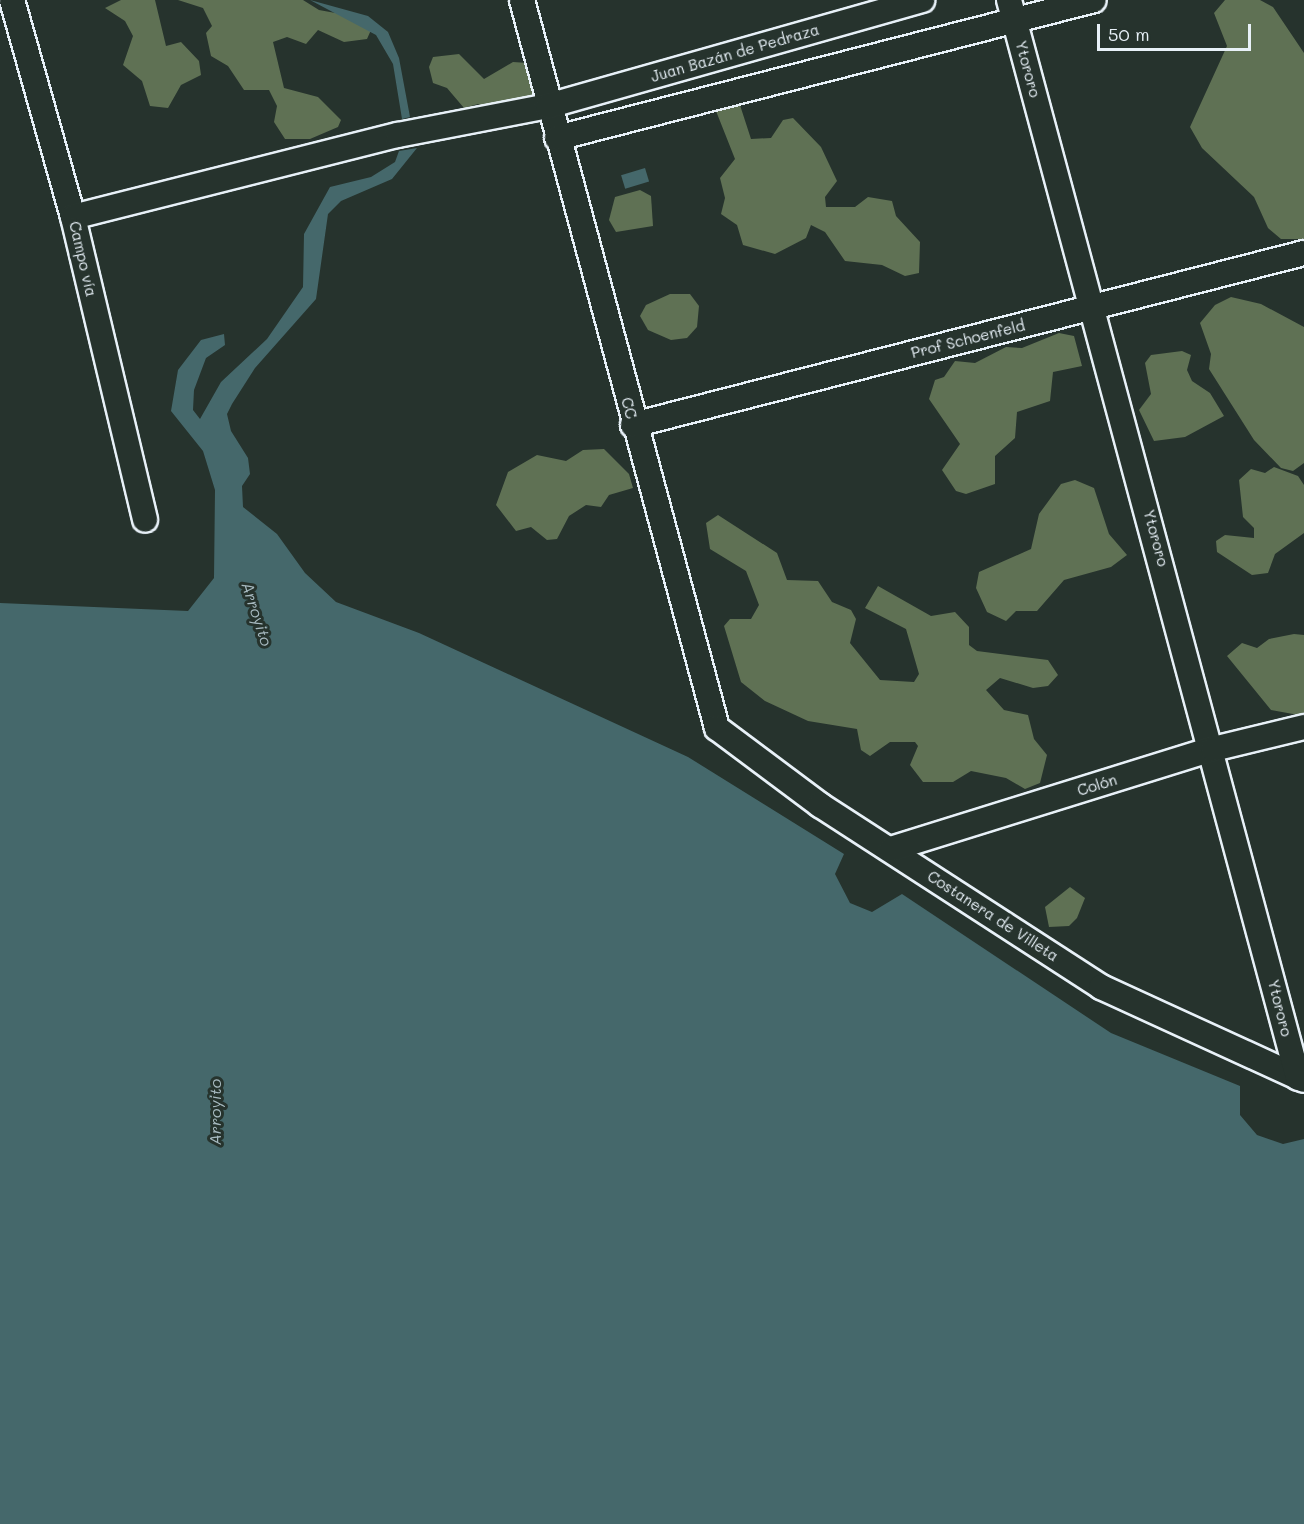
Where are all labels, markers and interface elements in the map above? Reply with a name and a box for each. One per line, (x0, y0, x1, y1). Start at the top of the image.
scale bar (1100, 12, 1254, 50)
street label: Juan Bazán de Pedraza (649, 20, 821, 86)
text: 50 m (1108, 22, 1150, 46)
street label: Ytororo (1012, 39, 1044, 99)
street label: Campo vía (66, 219, 100, 299)
street label: Prof Schoenfeld (909, 316, 1027, 362)
street label: CC (618, 395, 640, 421)
street label: Ytororo (1140, 508, 1172, 568)
water label: Arroyito (238, 579, 276, 649)
street label: Colón (1075, 770, 1119, 800)
street label: Costanera de Villeta (924, 867, 1062, 965)
street label: Ytororo (1264, 978, 1296, 1038)
water label: Arroyito (205, 1079, 225, 1145)

